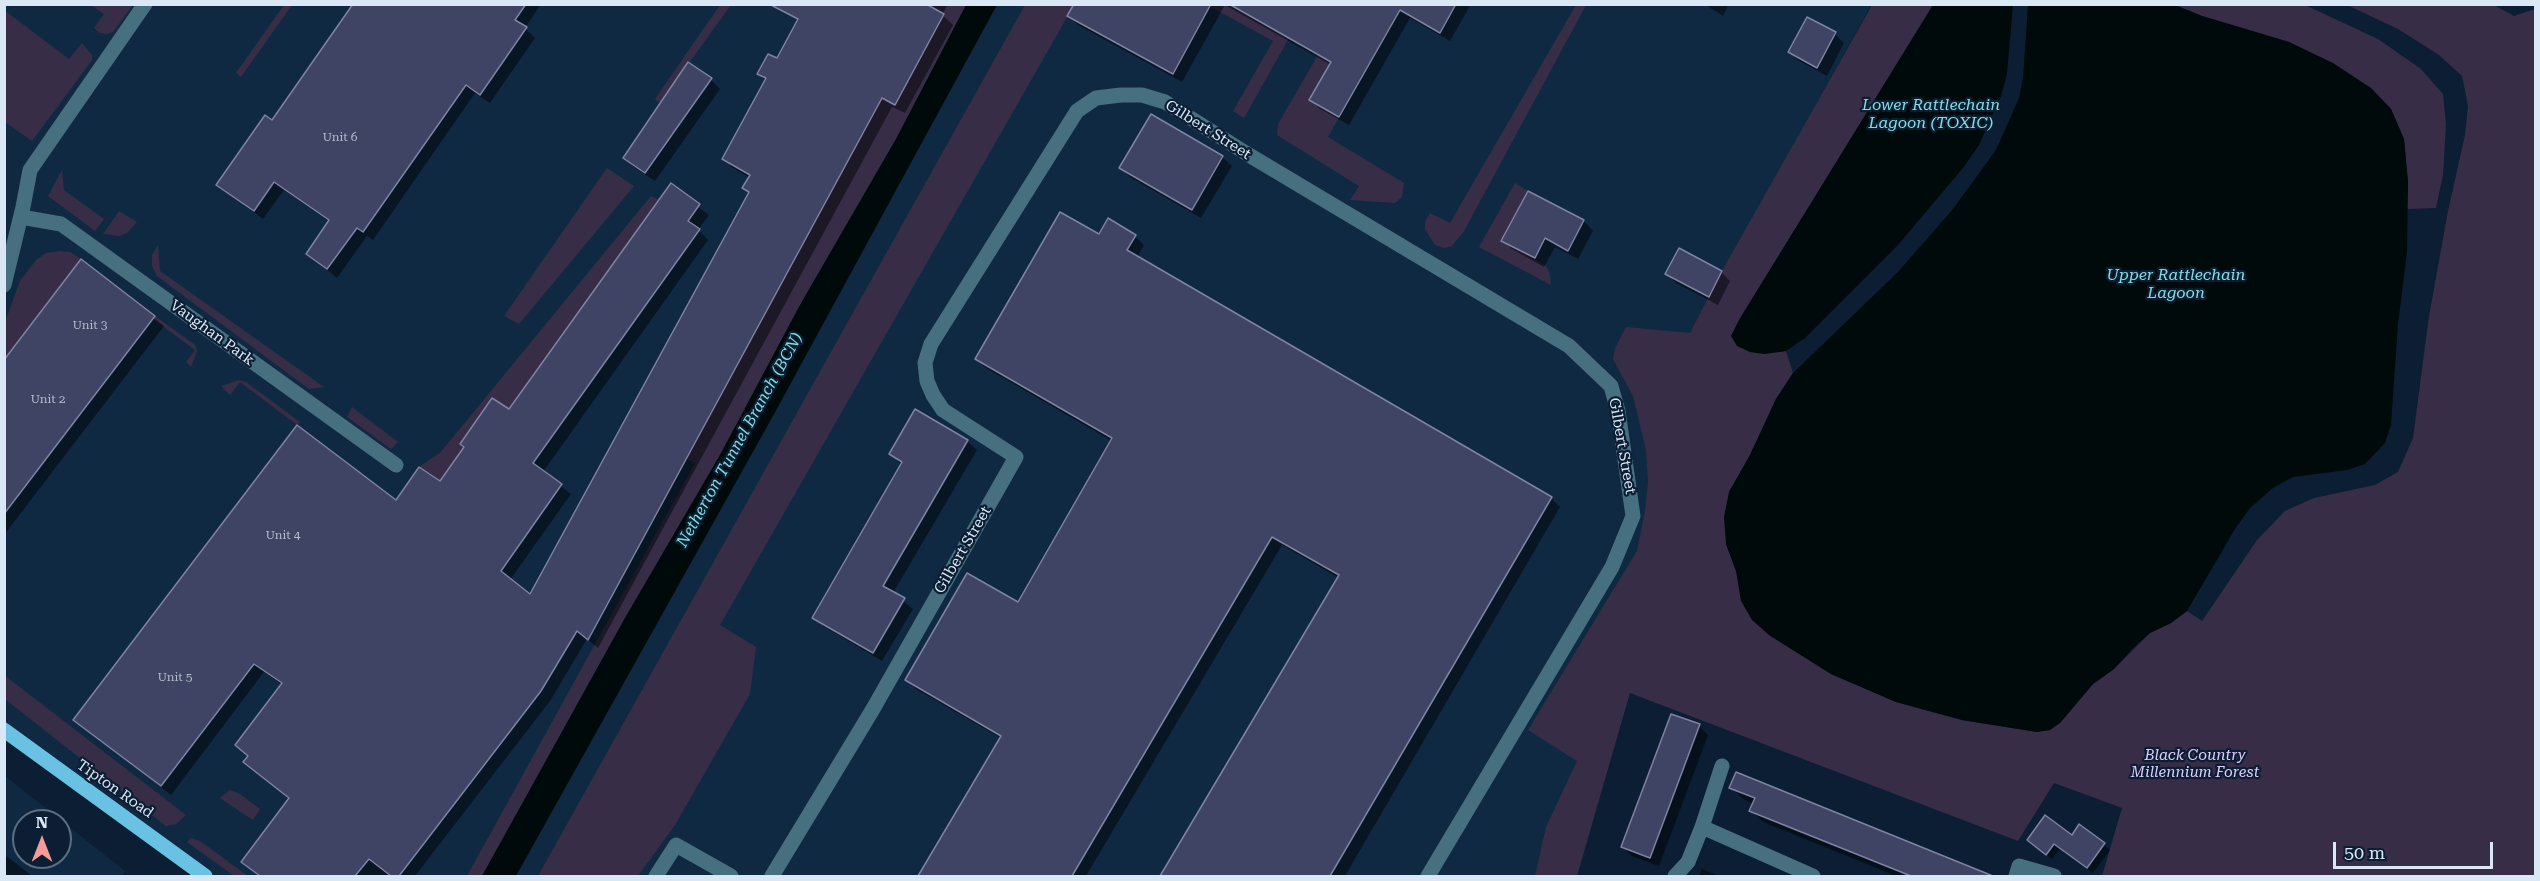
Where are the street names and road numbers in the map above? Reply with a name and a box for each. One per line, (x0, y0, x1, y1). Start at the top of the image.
street label: Gilbert Street (1162, 96, 1254, 164)
street label: Vaughan Park (166, 296, 258, 370)
street label: Gilbert Street (1605, 396, 1639, 496)
street label: Gilbert Street (931, 503, 995, 597)
street label: Tipton Road (73, 756, 157, 822)

